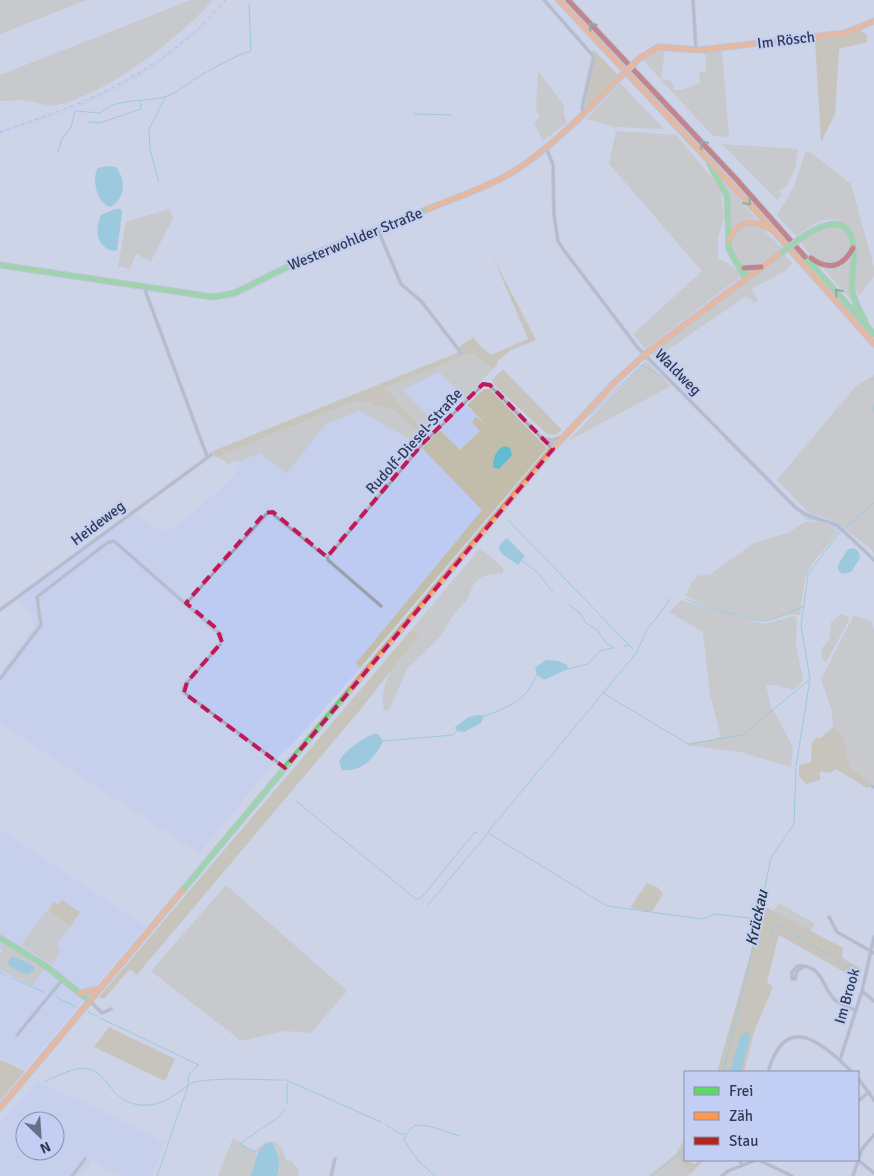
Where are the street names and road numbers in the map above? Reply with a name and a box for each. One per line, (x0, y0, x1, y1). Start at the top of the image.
street label: Im Rösch (756, 28, 816, 52)
street label: Westerwohlder Straße (285, 204, 425, 274)
street label: Waldweg (651, 345, 705, 399)
street label: Rudolf-Diesel-Straße (362, 385, 466, 497)
street label: Heideweg (67, 497, 129, 549)
street label: Im Brook (831, 966, 864, 1026)

